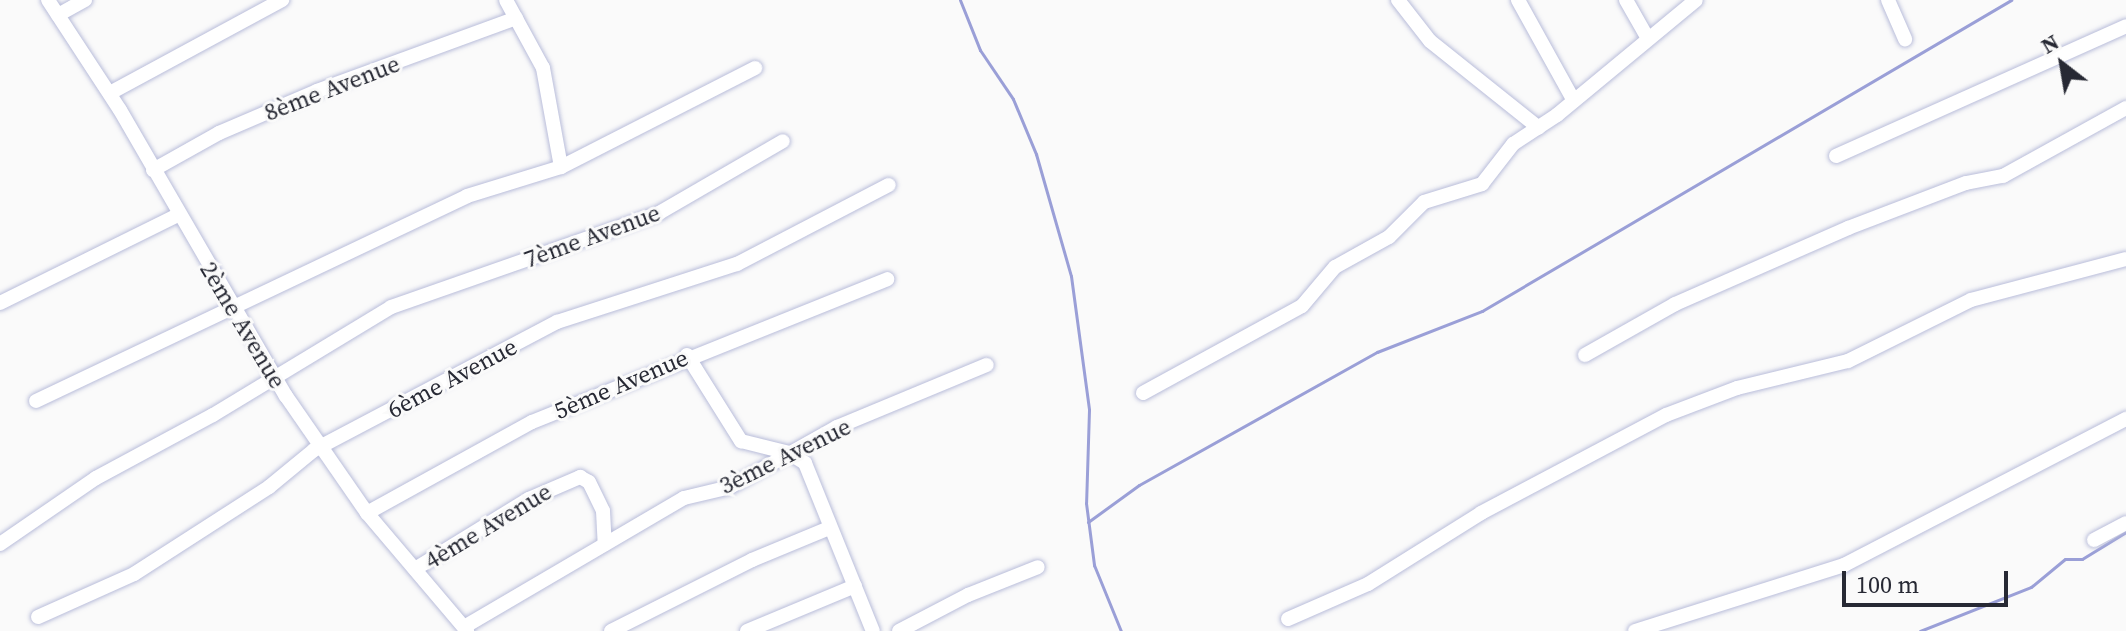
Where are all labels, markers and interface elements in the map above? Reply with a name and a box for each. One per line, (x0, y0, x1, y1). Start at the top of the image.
north arrow (2022, 24, 2102, 104)
text: N (2035, 26, 2064, 60)
street label: 8ème Avenue (260, 49, 404, 127)
street label: 7ème Avenue (520, 198, 664, 274)
street label: 2ème Avenue (194, 257, 292, 393)
street label: 6ème Avenue (382, 332, 522, 424)
street label: 5ème Avenue (550, 343, 692, 425)
street label: 3ème Avenue (715, 412, 855, 500)
street label: 4ème Avenue (420, 477, 556, 575)
scale bar (1846, 555, 2012, 605)
text: 100 m (1856, 568, 1919, 601)

